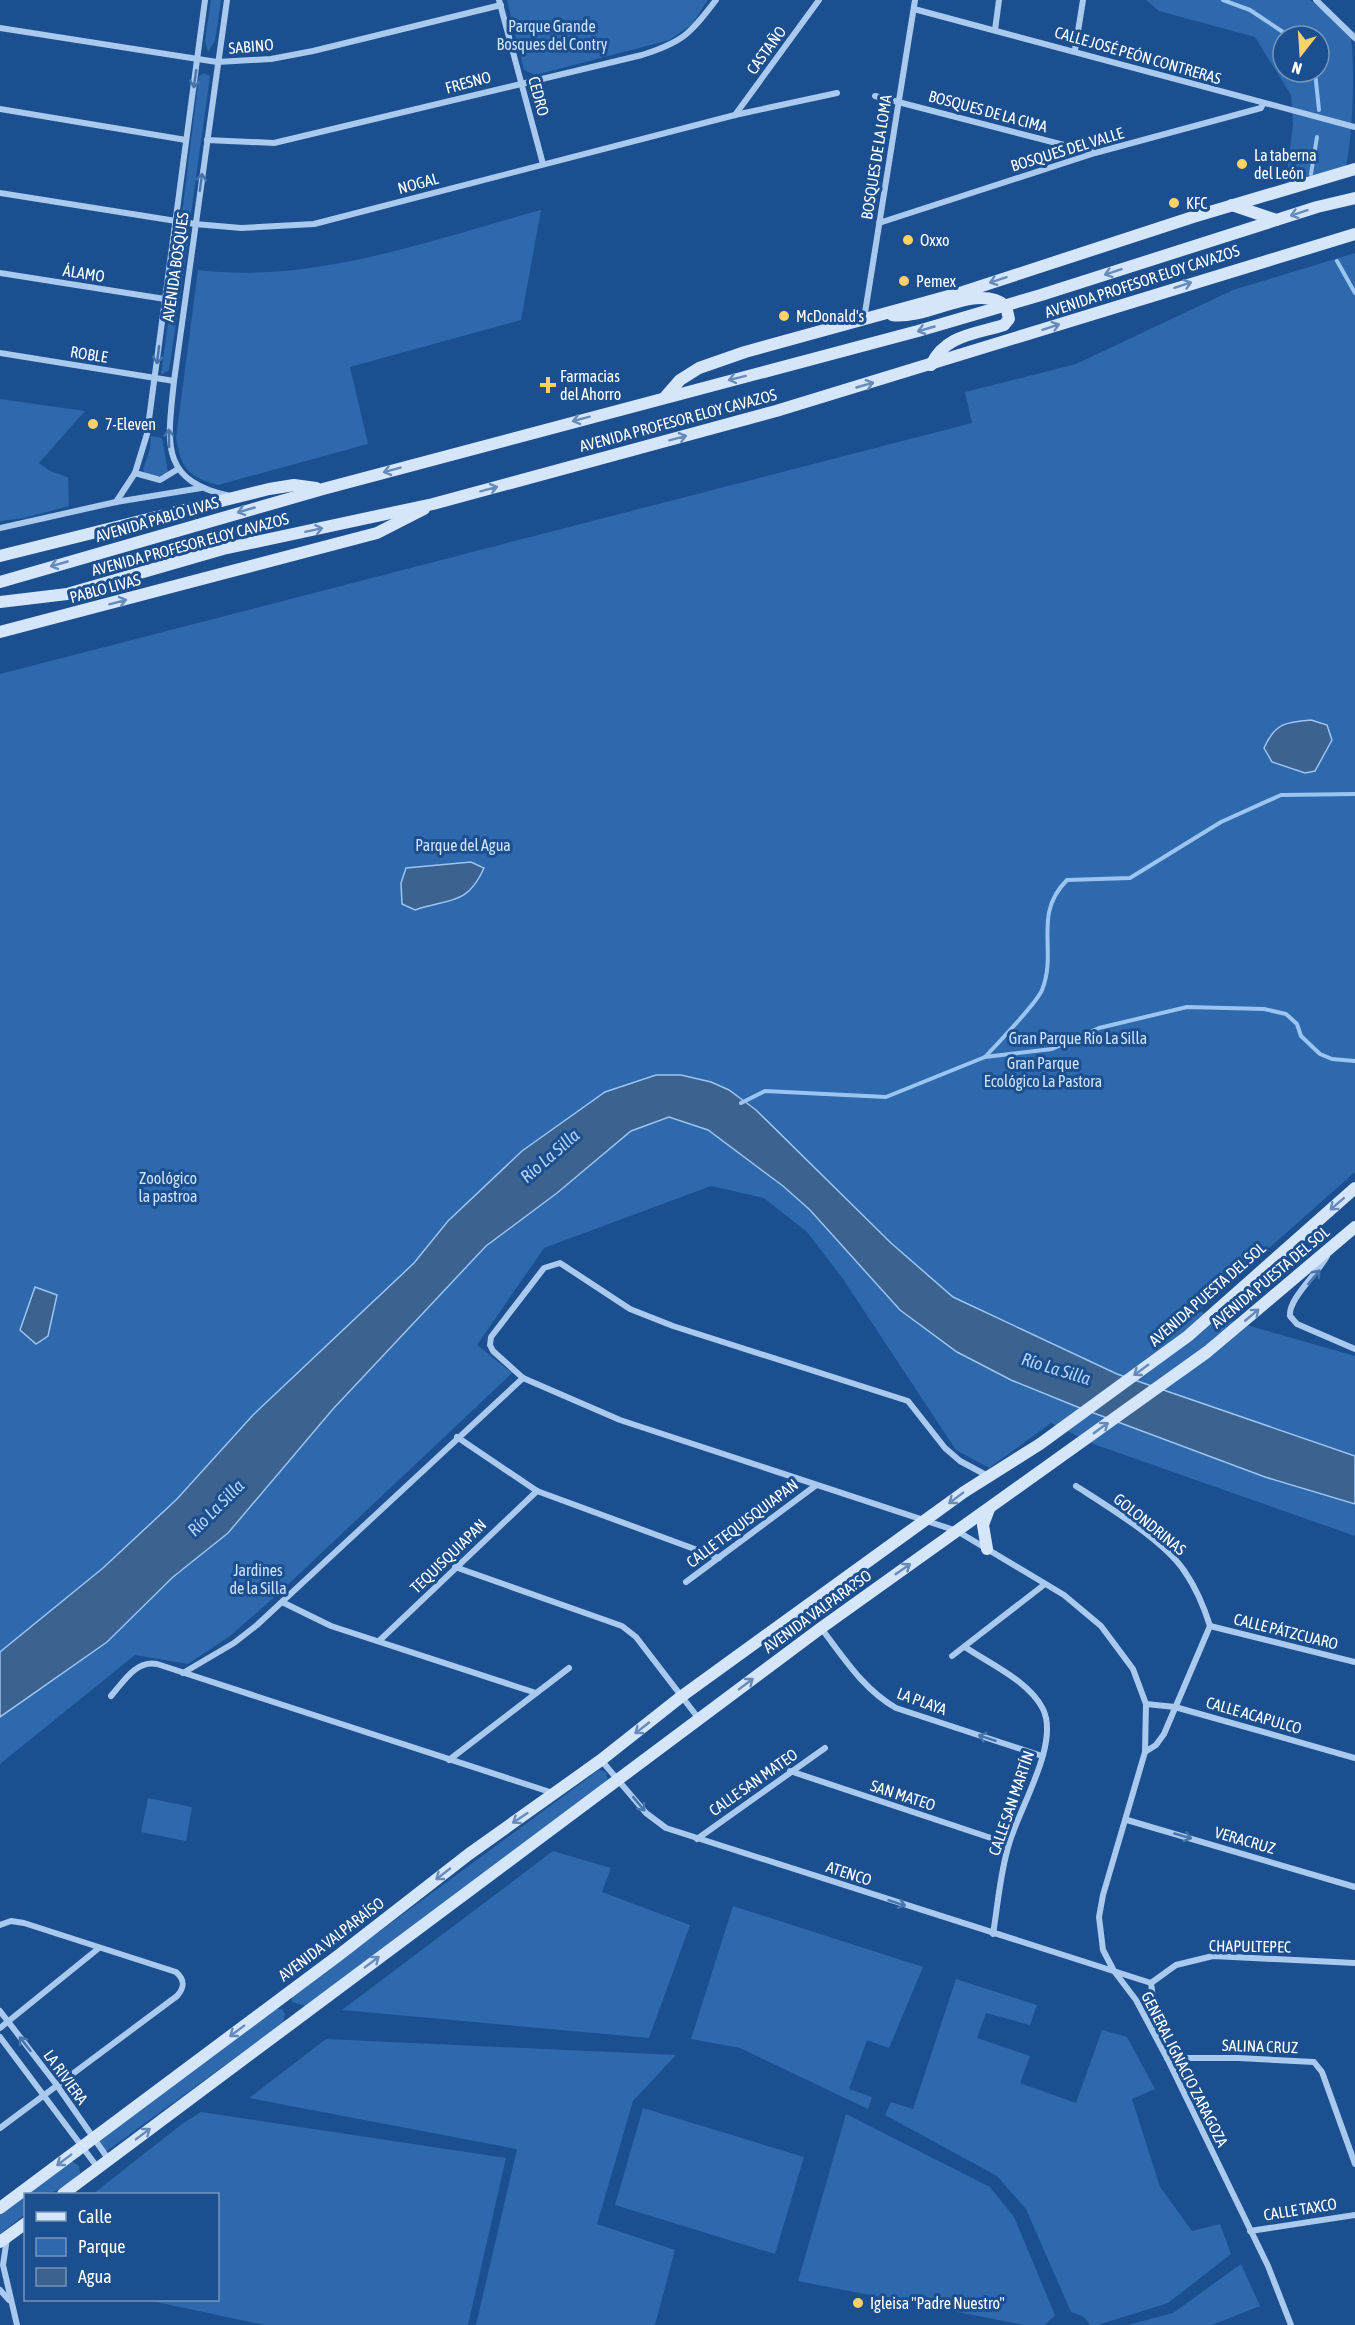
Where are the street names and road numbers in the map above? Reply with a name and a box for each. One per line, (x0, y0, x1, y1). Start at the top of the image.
street label: CASTAÑO (743, 23, 789, 77)
street label: CALLE JOSÉ PEÓN CONTRERAS (1053, 23, 1224, 87)
street label: SABINO (228, 35, 274, 57)
street label: FRESNO (443, 67, 493, 97)
street label: CEDRO (525, 74, 553, 118)
street label: BOSQUES DE LA CIMA (927, 86, 1049, 136)
street label: BOSQUES DE LA LOMA (857, 93, 895, 221)
street label: BOSQUES DEL VALLE (1008, 123, 1126, 175)
street label: NOGAL (396, 169, 441, 197)
street label: AVENIDA BOSQUES (158, 211, 192, 323)
street label: AVENIDA PROFESOR ELOY CAVAZOS (1042, 241, 1242, 321)
street label: ÁLAMO (62, 261, 106, 285)
street label: ROBLE (69, 342, 109, 366)
street label: AVENIDA PROFESOR ELOY CAVAZOS (577, 385, 779, 455)
street label: AVENIDA PABLO LIVAS (93, 493, 221, 545)
street label: AVENIDA PROFESOR ELOY CAVAZOS (89, 509, 291, 579)
street label: PABLO LIVAS (68, 570, 143, 606)
street label: AVENIDA PUESTA DEL SOL (1207, 1222, 1333, 1332)
street label: AVENIDA PUESTA DEL SOL (1145, 1238, 1269, 1350)
street label: CALLE TEQUISQUIAPAN (683, 1475, 801, 1571)
street label: GOLONDRINAS (1110, 1489, 1190, 1559)
street label: TEQUISQUIAPAN (406, 1515, 490, 1597)
street label: AVENIDA VALPARA?SO (760, 1566, 874, 1656)
street label: CALLE PÁTZCUARO (1232, 1609, 1340, 1653)
street label: LA PLAYA (895, 1684, 949, 1718)
street label: CALLE ACAPULCO (1204, 1693, 1304, 1737)
street label: CALLE SAN MATEO (705, 1745, 801, 1819)
street label: CALLE SAN MARTÍN (985, 1748, 1037, 1858)
street label: SAN MATEO (868, 1776, 938, 1814)
street label: VERACRUZ (1213, 1823, 1277, 1857)
street label: ATENCO (824, 1857, 874, 1889)
street label: AVENIDA VALPARAÍSO (275, 1894, 387, 1984)
street label: CHAPULTEPEC (1209, 1936, 1291, 1956)
street label: GENERAL IGNACIO ZARAGOZA (1138, 1988, 1232, 2150)
street label: SALINA CRUZ (1222, 2036, 1298, 2056)
street label: LA RIVIERA (40, 2046, 92, 2108)
street label: CALLE TAXCO (1262, 2194, 1338, 2224)

